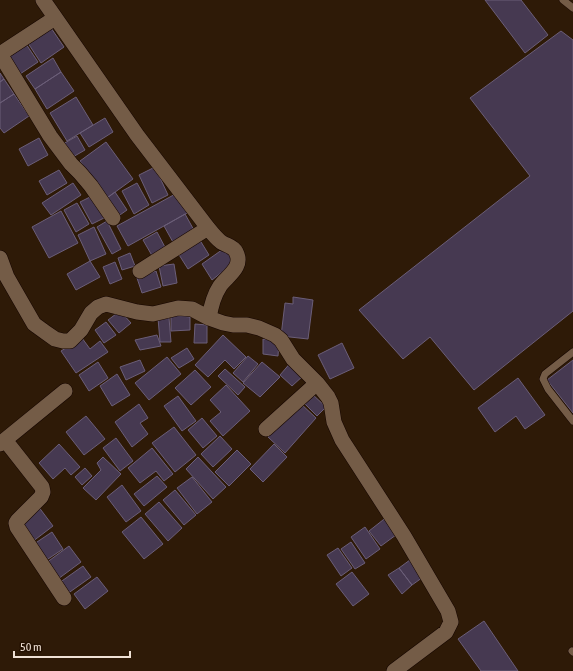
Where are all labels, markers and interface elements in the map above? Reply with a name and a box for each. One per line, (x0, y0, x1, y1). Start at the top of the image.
scale bar (14, 633, 130, 659)
text: 50 m (20, 640, 42, 654)

